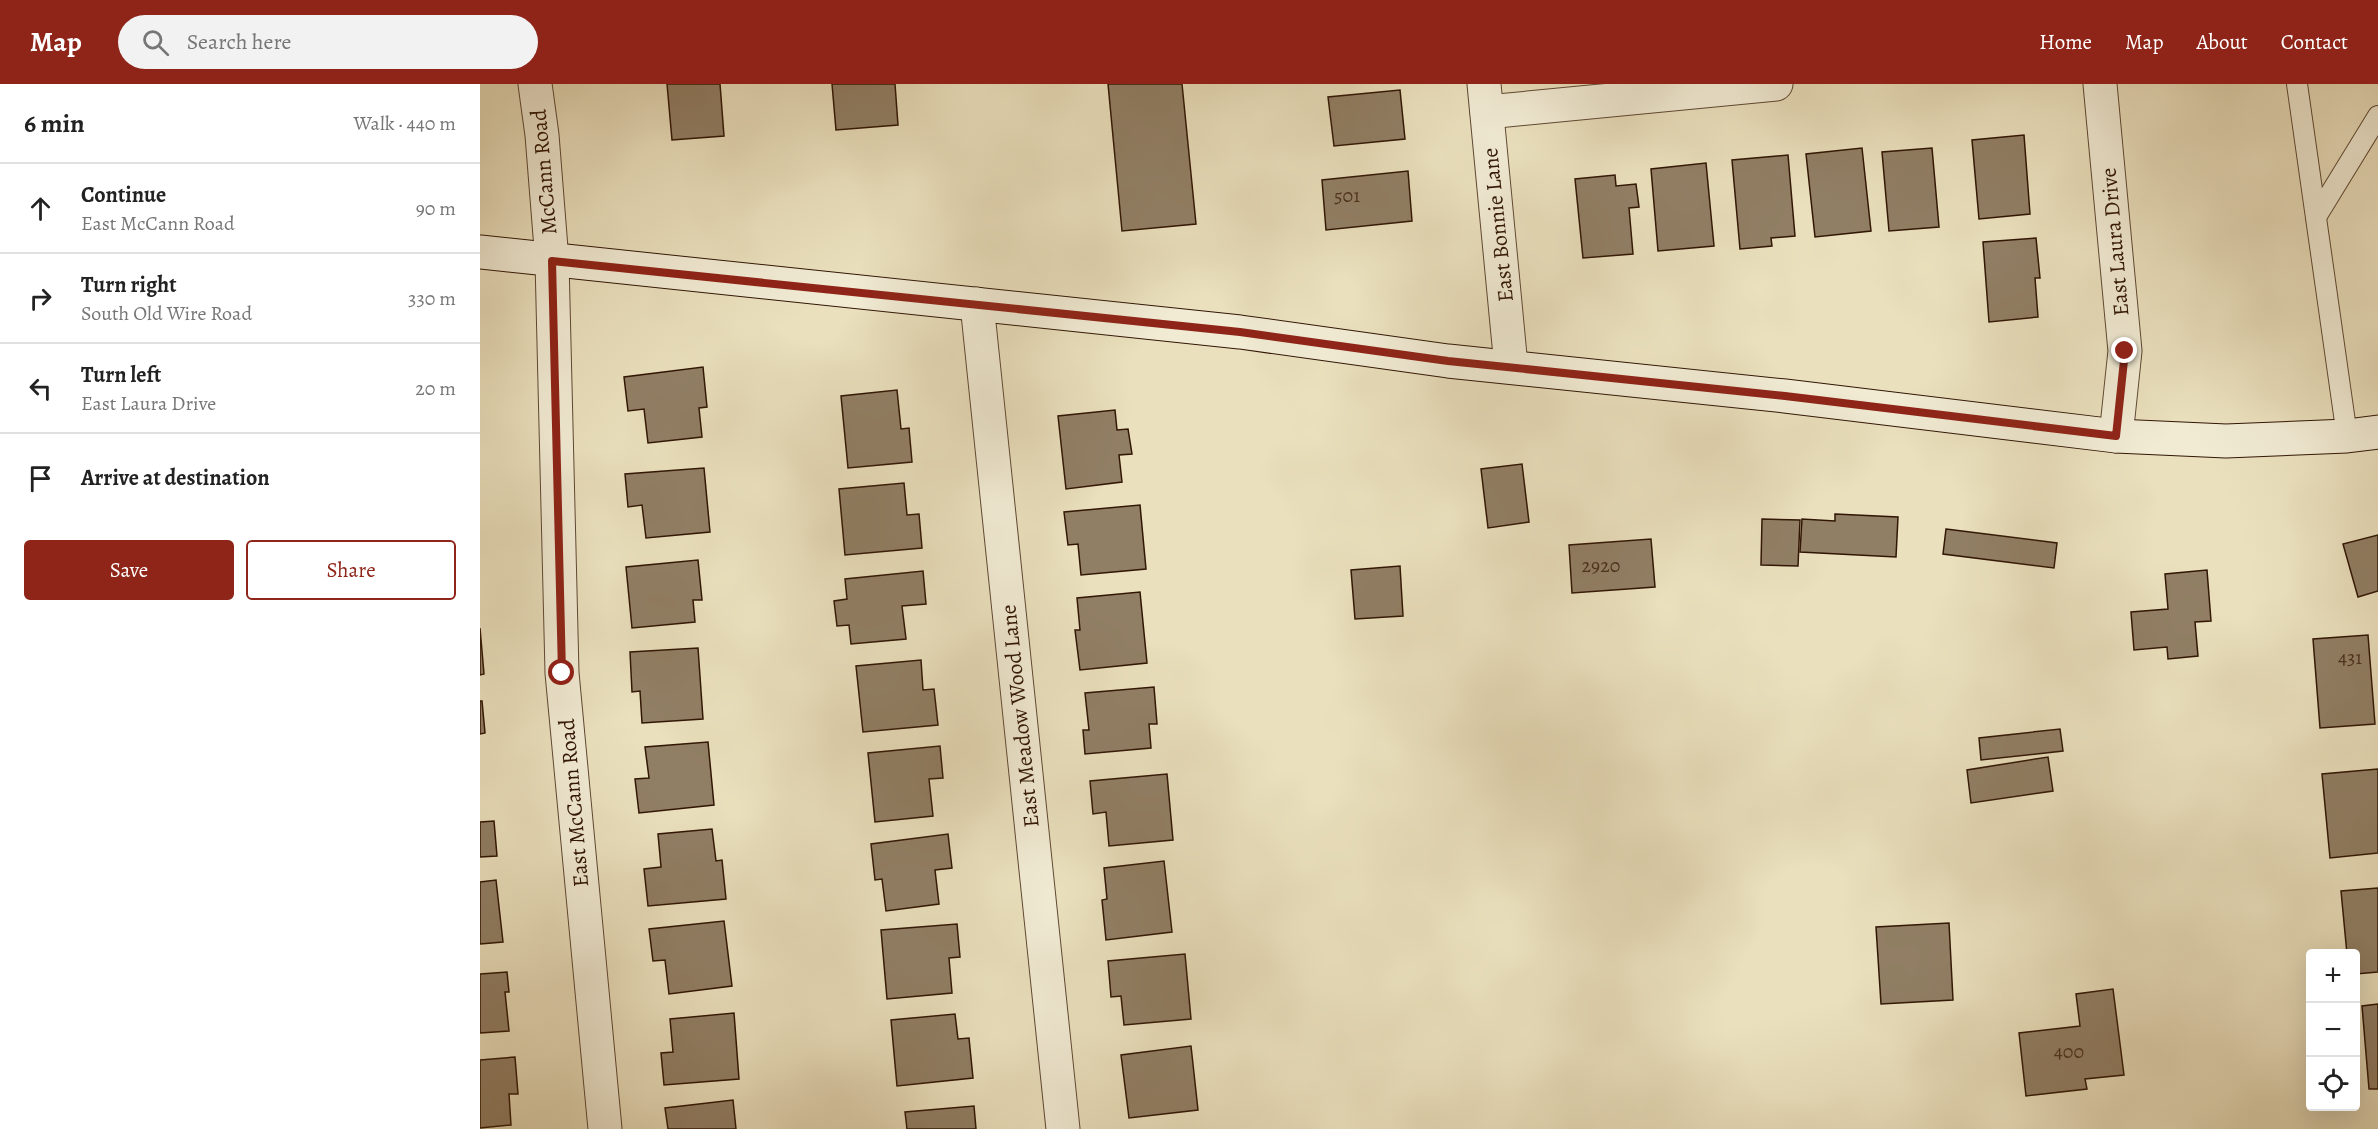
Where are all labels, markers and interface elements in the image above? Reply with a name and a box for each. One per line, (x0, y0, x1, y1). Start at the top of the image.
search box (118, 15, 538, 69)
text: Map (30, 23, 82, 61)
icon: search (139, 26, 172, 59)
text: Search here (187, 27, 291, 57)
text: Home (2039, 28, 2092, 56)
text: Map (2125, 28, 2163, 56)
text: About (2196, 28, 2248, 56)
text: Contact (2281, 28, 2348, 56)
text: 6 min (24, 106, 85, 141)
street label: McCann Road (524, 108, 564, 236)
text: Walk · 440 m (354, 110, 456, 137)
street label: East Bonnie Lane (1475, 146, 1521, 304)
street label: East Laura Drive (2094, 167, 2136, 317)
text: Continue (81, 180, 166, 210)
house number: 501 (1334, 182, 1360, 209)
icon: ahead (24, 192, 57, 225)
text: 90 m (416, 195, 456, 222)
text: East McCann Road (81, 210, 235, 237)
text: Turn right (81, 270, 177, 300)
icon: right (24, 282, 57, 315)
text: 330 m (408, 285, 456, 312)
text: South Old Wire Road (81, 300, 252, 327)
route end (2111, 337, 2137, 363)
text: Turn left (81, 360, 161, 390)
icon: left (24, 372, 57, 405)
text: 20 m (415, 375, 456, 402)
text: East Laura Drive (81, 390, 216, 417)
icon: arrive (24, 462, 57, 495)
text: Arrive at destination (81, 463, 270, 493)
button: Save (24, 540, 234, 600)
button: Share (246, 540, 456, 600)
house number: 2920 (1582, 552, 1620, 579)
street label: East Meadow Wood Lane (993, 603, 1047, 829)
house number: 431 (2338, 644, 2362, 671)
route start (548, 659, 574, 685)
street label: East McCann Road (552, 717, 596, 889)
map controls (2306, 949, 2360, 1111)
button: + (2306, 949, 2360, 1003)
button: − (2306, 1003, 2360, 1057)
house number: 400 (2054, 1038, 2084, 1065)
button: locate (2306, 1057, 2360, 1111)

